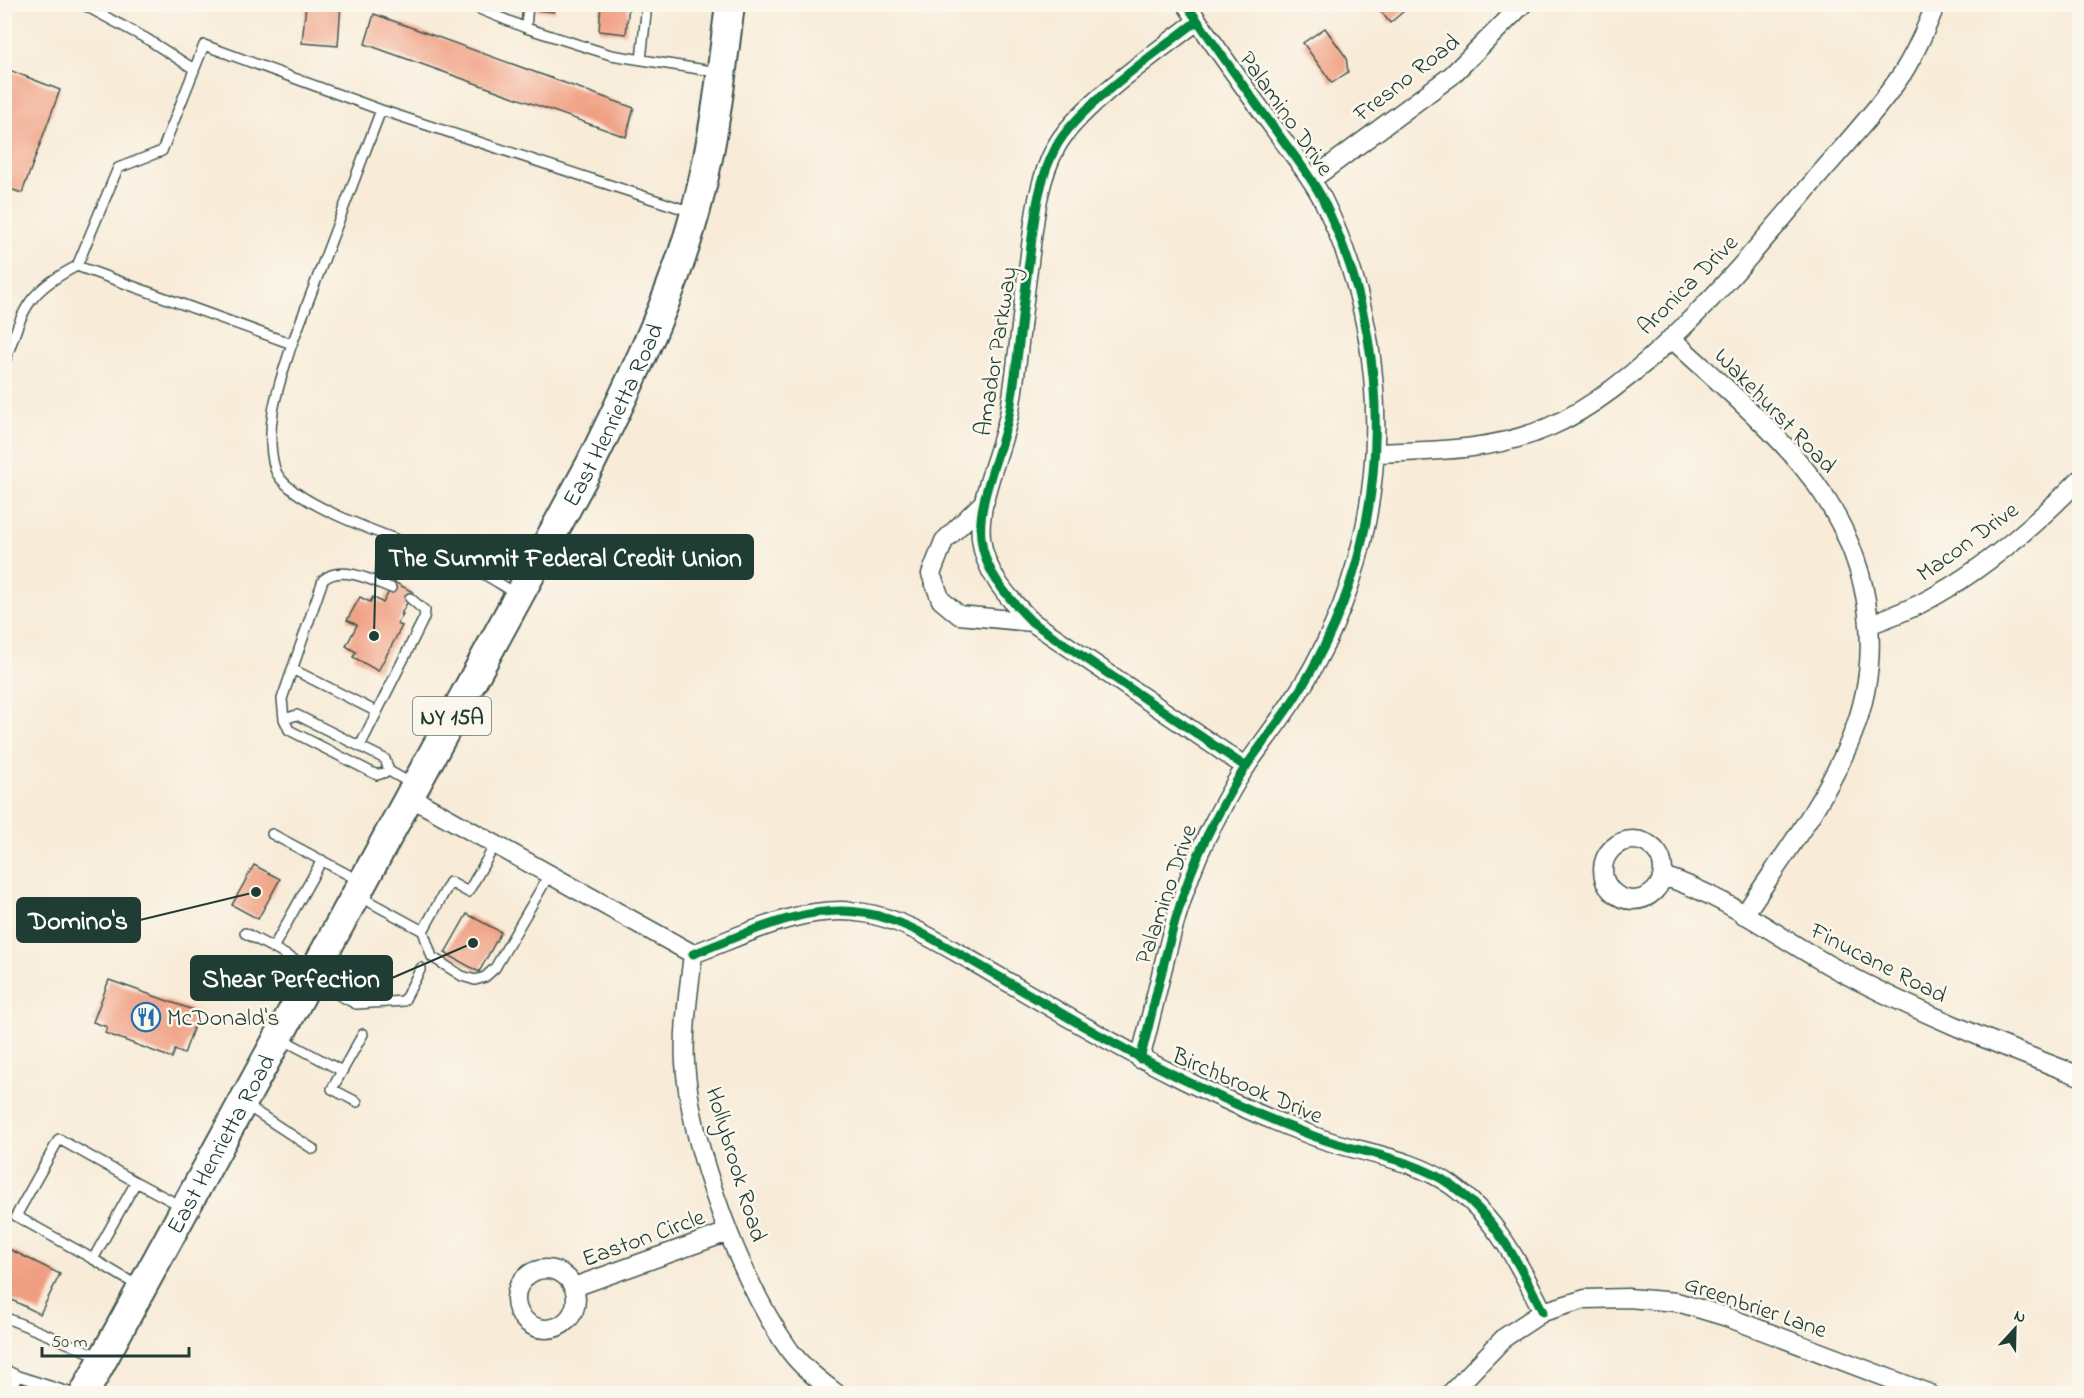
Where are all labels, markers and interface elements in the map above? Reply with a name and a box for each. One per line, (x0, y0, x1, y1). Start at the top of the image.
street label: Fresno Road (1346, 26, 1469, 132)
street label: Palamino Drive (1229, 45, 1341, 184)
street label: Aronica Drive (1630, 227, 1747, 344)
street label: Amador Parkway (967, 264, 1029, 439)
street label: East Henrietta Road (555, 318, 674, 514)
street label: Wakehurst Road (1705, 341, 1844, 483)
street label: Macon Drive (1910, 494, 2027, 592)
callout: The Summit Federal Credit Union (376, 535, 753, 579)
text: The Summit Federal Credit Union (388, 541, 742, 579)
road number: NY 15A (413, 697, 491, 735)
street label: Palamino Drive (1127, 820, 1208, 969)
callout: Domino's (17, 898, 140, 942)
text: Domino's (27, 904, 128, 942)
street label: Finucane Road (1802, 914, 1953, 1014)
callout: Shear Perfection (191, 956, 392, 1000)
text: Shear Perfection (202, 962, 380, 1000)
restaurant icon: McDonald's (130, 1001, 162, 1033)
place label: McDonald's (167, 1002, 279, 1037)
street label: Birchbrook Drive (1165, 1039, 1328, 1135)
street label: East Henrietta Road (159, 1048, 286, 1241)
street label: Hollybrook Road (694, 1083, 775, 1247)
street label: Easton Circle (578, 1201, 710, 1278)
street label: Greenbrier Lane (1679, 1268, 1831, 1349)
north arrow (1985, 1299, 2045, 1359)
text: N (2010, 1304, 2030, 1330)
scale bar (42, 1320, 189, 1358)
text: 50 m (51, 1330, 88, 1356)

